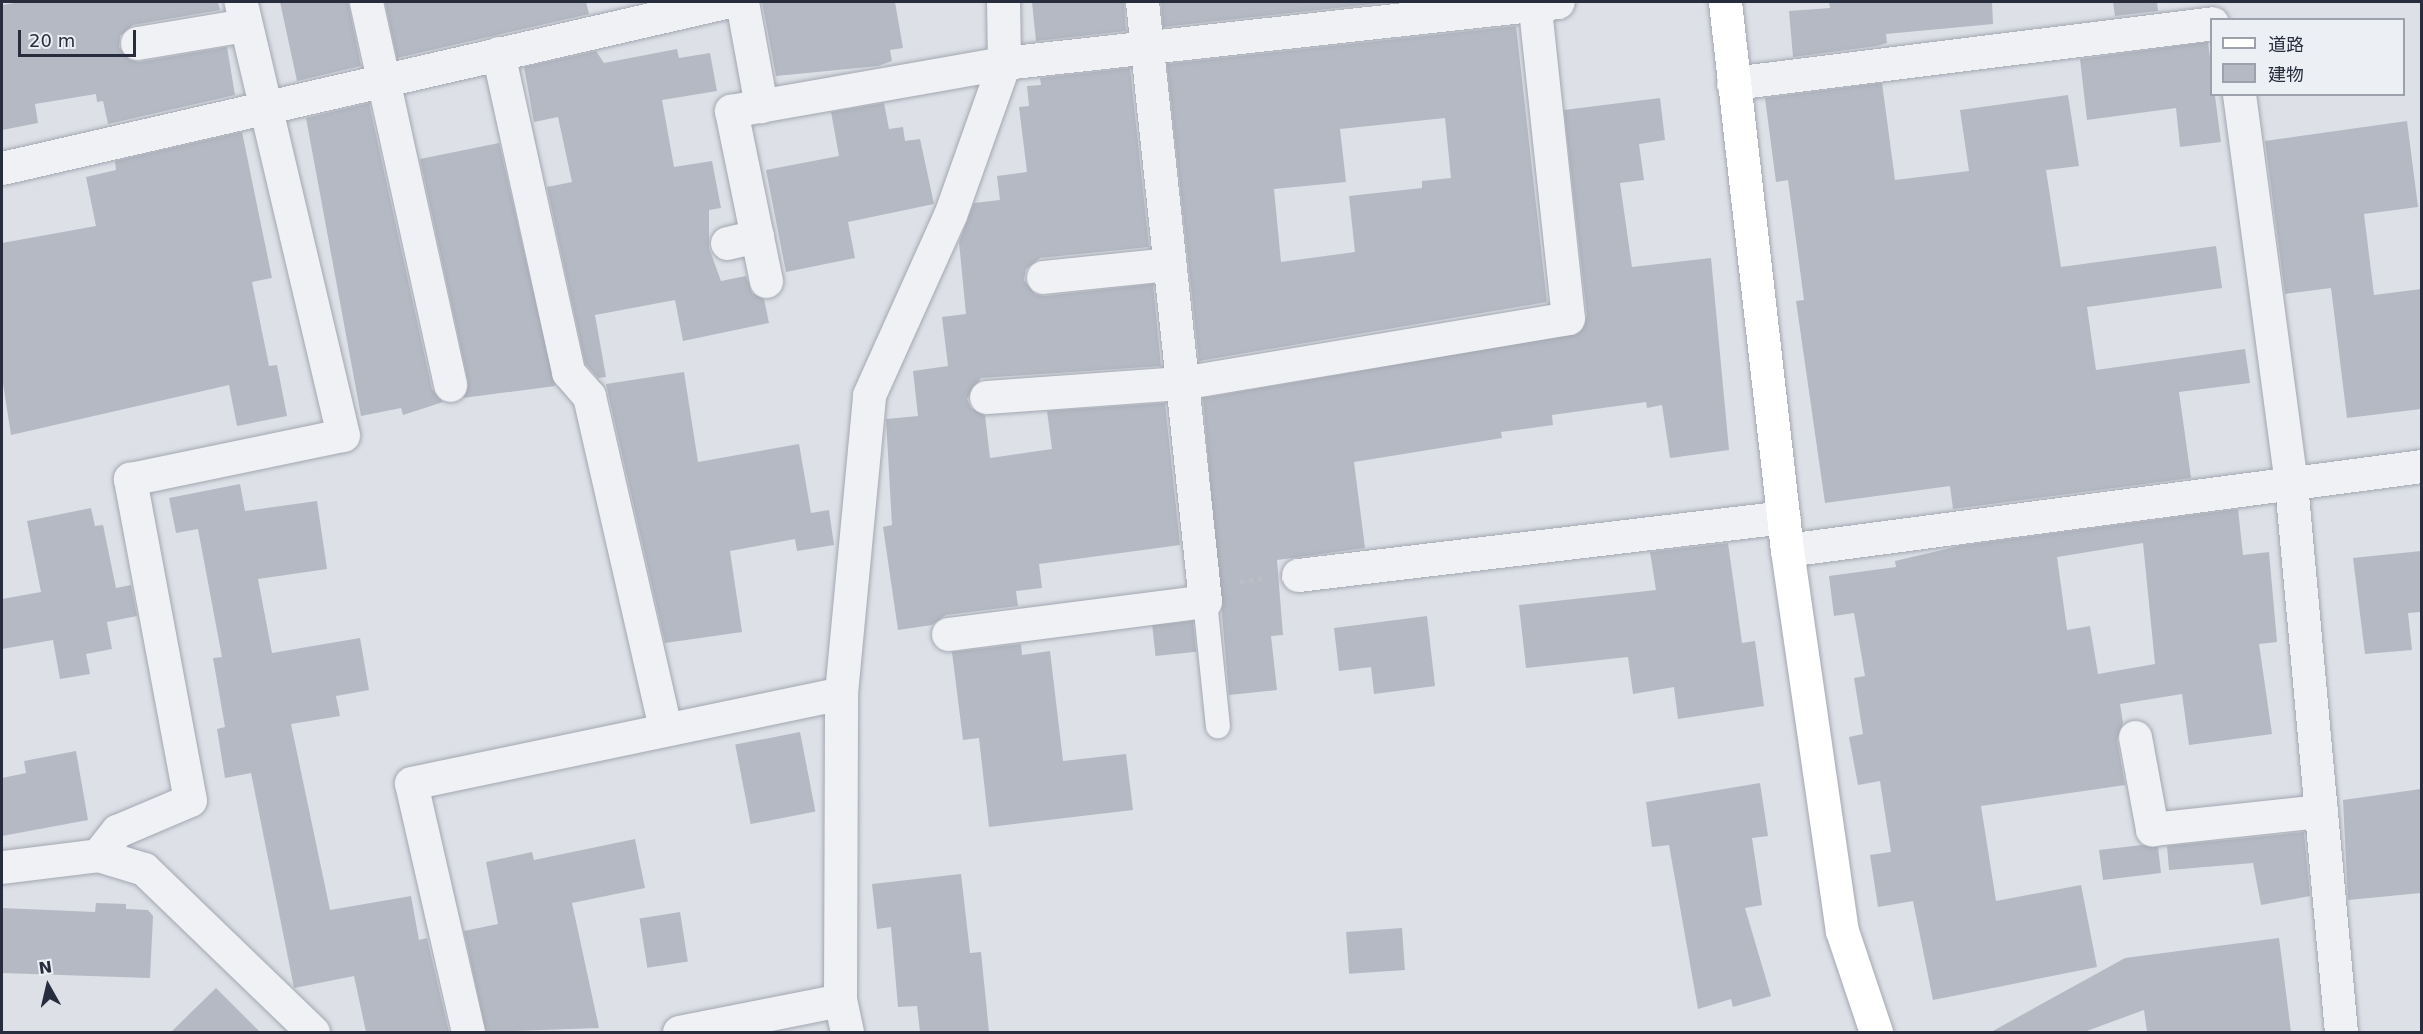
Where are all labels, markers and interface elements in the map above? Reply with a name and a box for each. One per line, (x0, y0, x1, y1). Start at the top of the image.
scale bar (21, 18, 140, 56)
legend (2210, 18, 2405, 96)
text: 20 m (29, 30, 75, 51)
text: 道路 (2268, 34, 2304, 55)
text: 建物 (2268, 64, 2304, 85)
north arrow (18, 956, 78, 1016)
text: N (37, 957, 53, 978)

